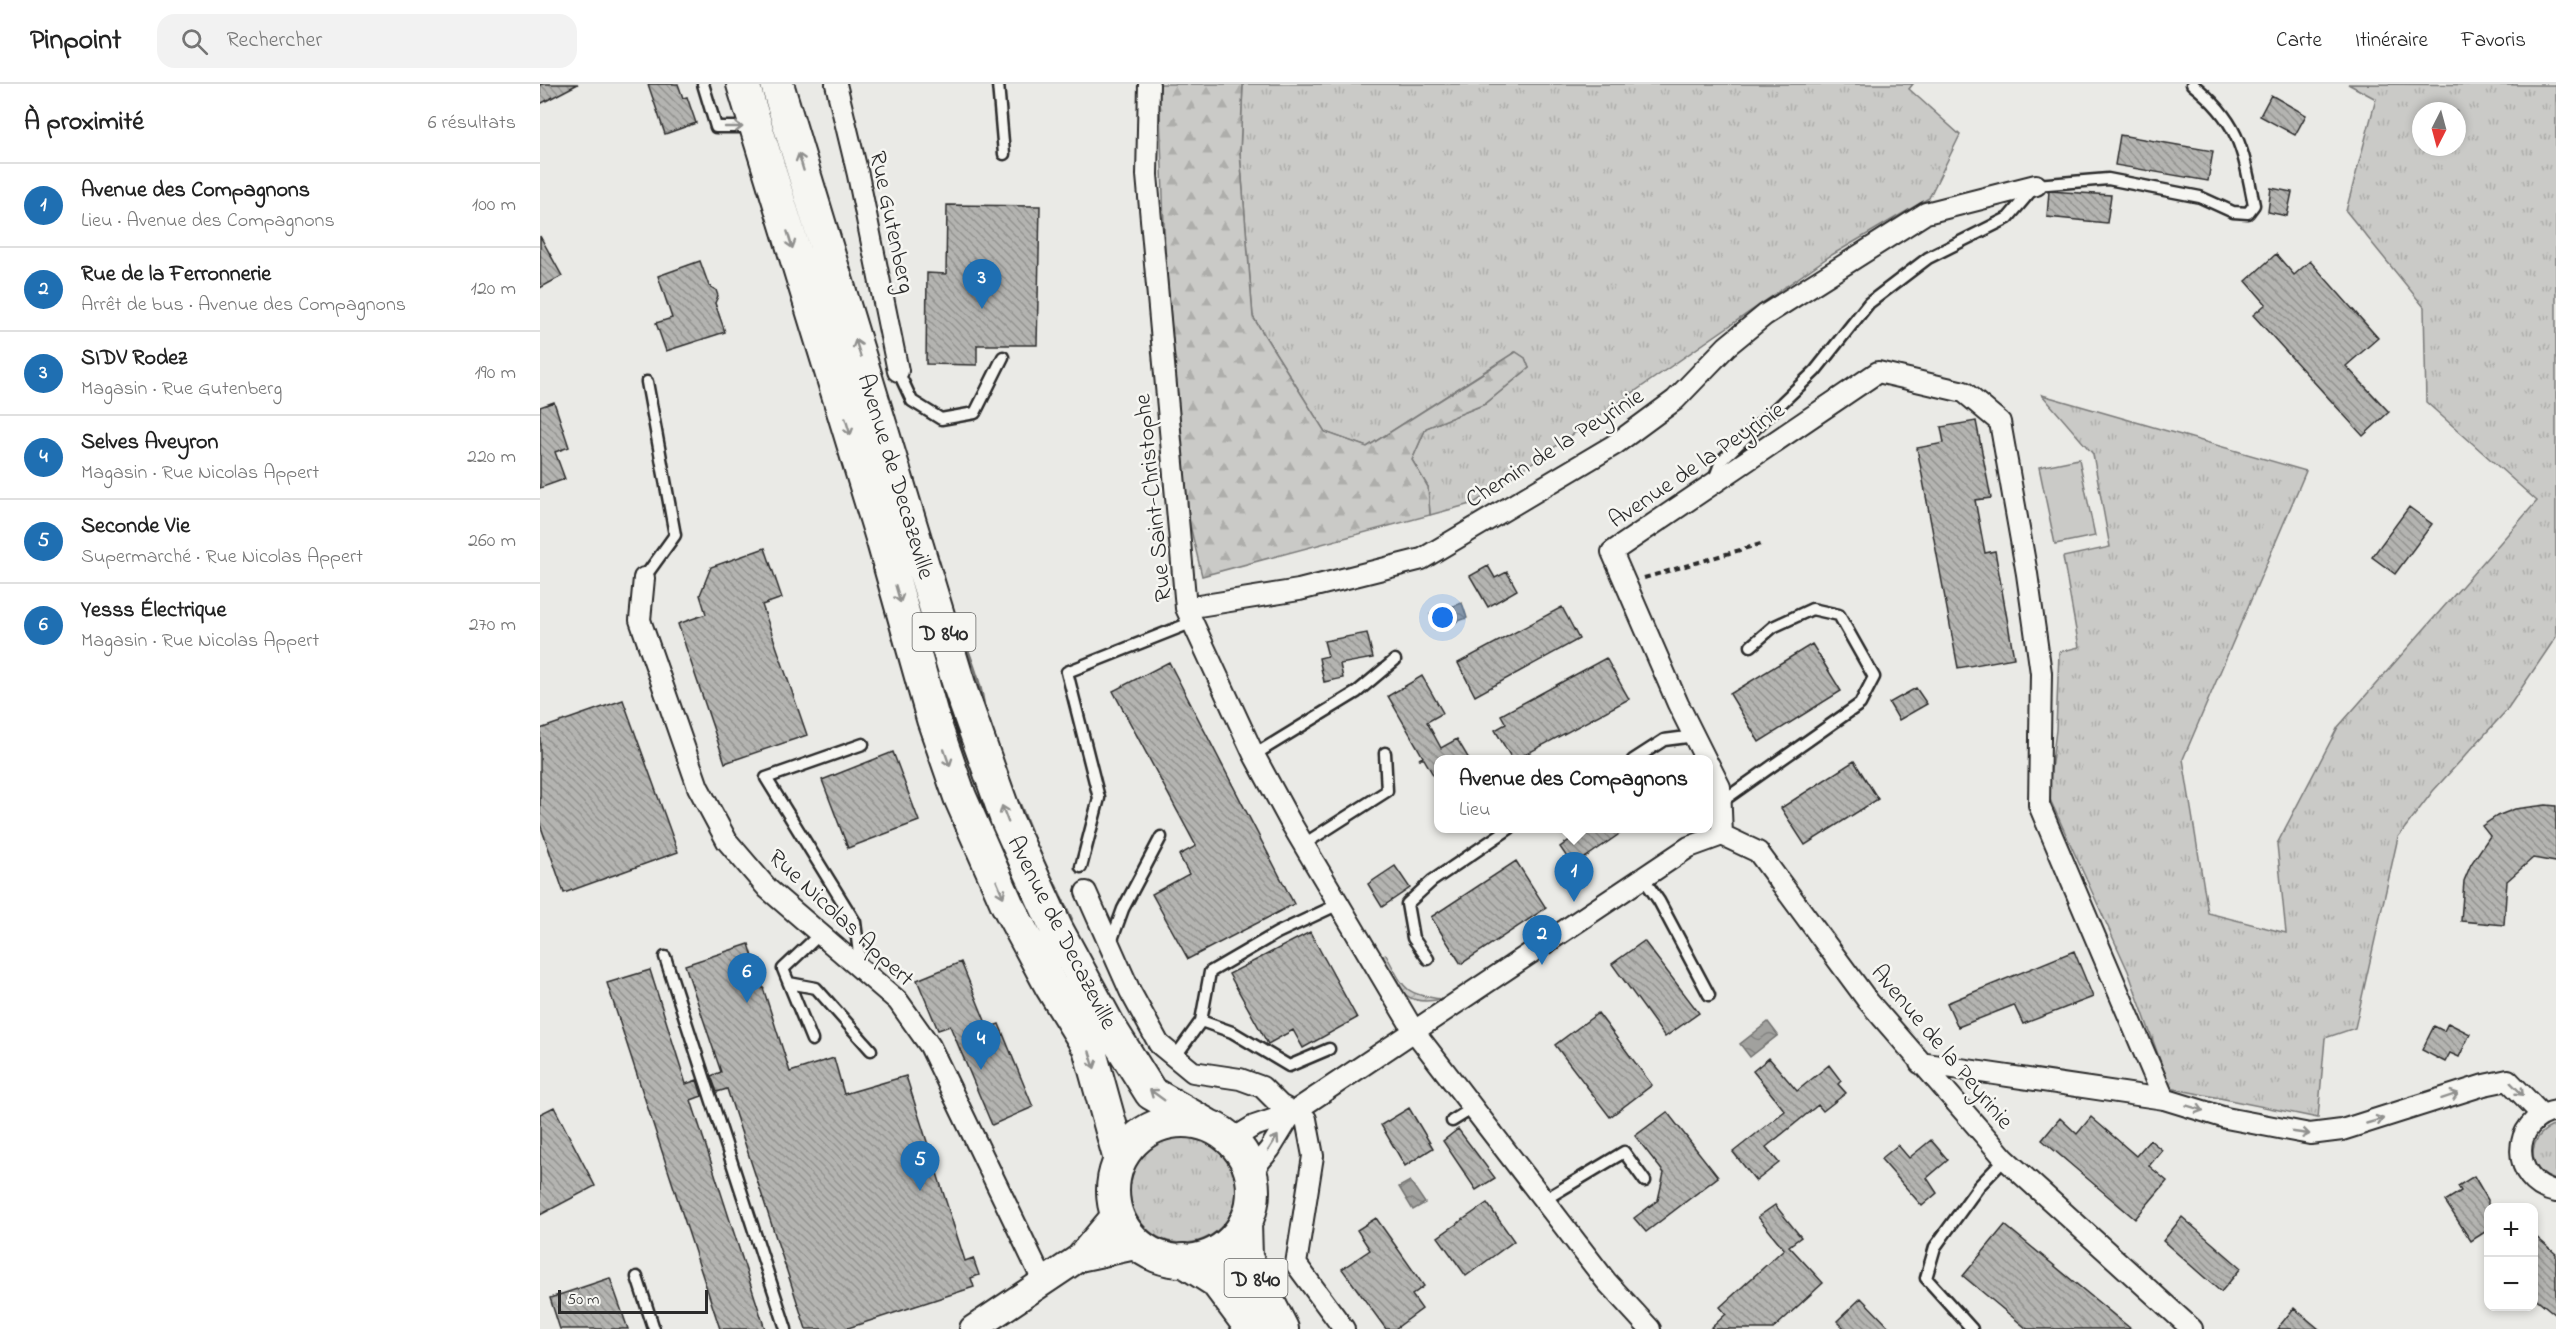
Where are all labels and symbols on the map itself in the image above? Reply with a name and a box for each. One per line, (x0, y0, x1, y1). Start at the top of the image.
north arrow (2412, 102, 2466, 156)
one-way arrow (724, 121, 744, 133)
street label: Rue Gutenberg (858, 148, 923, 297)
one-way arrow (795, 153, 806, 172)
one-way arrow (786, 230, 797, 249)
pin: 3 (962, 260, 1002, 309)
one-way arrow (852, 339, 863, 358)
street label: Avenue de Decazeville (847, 370, 943, 584)
street label: Chemin de la Peyrinie (1459, 380, 1652, 519)
street label: Rue Saint-Christophe (1126, 392, 1183, 603)
street label: Avenue de la Peyrinie (1602, 394, 1793, 539)
one-way arrow (843, 417, 854, 436)
one-way arrow (893, 584, 904, 603)
your location (1428, 603, 1457, 632)
road number: D 840 (912, 613, 976, 651)
one-way arrow (942, 748, 953, 767)
one-way arrow (999, 805, 1010, 824)
street label: Avenue de Decazeville (997, 830, 1125, 1036)
street label: Rue Nicolas Appert (759, 842, 921, 996)
pin: 1 (1554, 852, 1594, 902)
one-way arrow (995, 879, 1006, 898)
pin: 2 (1522, 916, 1562, 965)
pin: 6 (728, 954, 766, 1003)
street label: Avenue de la Peyrinie (1861, 957, 2021, 1139)
pin: 4 (962, 1020, 1000, 1070)
one-way arrow (1087, 1050, 1098, 1069)
one-way arrow (2509, 1081, 2524, 1096)
one-way arrow (1149, 1089, 1165, 1101)
one-way arrow (2440, 1090, 2459, 1101)
one-way arrow (2185, 1104, 2204, 1115)
one-way arrow (2365, 1115, 2384, 1126)
one-way arrow (2291, 1127, 2310, 1138)
one-way arrow (1267, 1136, 1279, 1152)
pin: 5 (900, 1142, 940, 1191)
road number: D 840 (1224, 1259, 1288, 1297)
scale bar (558, 1287, 708, 1314)

